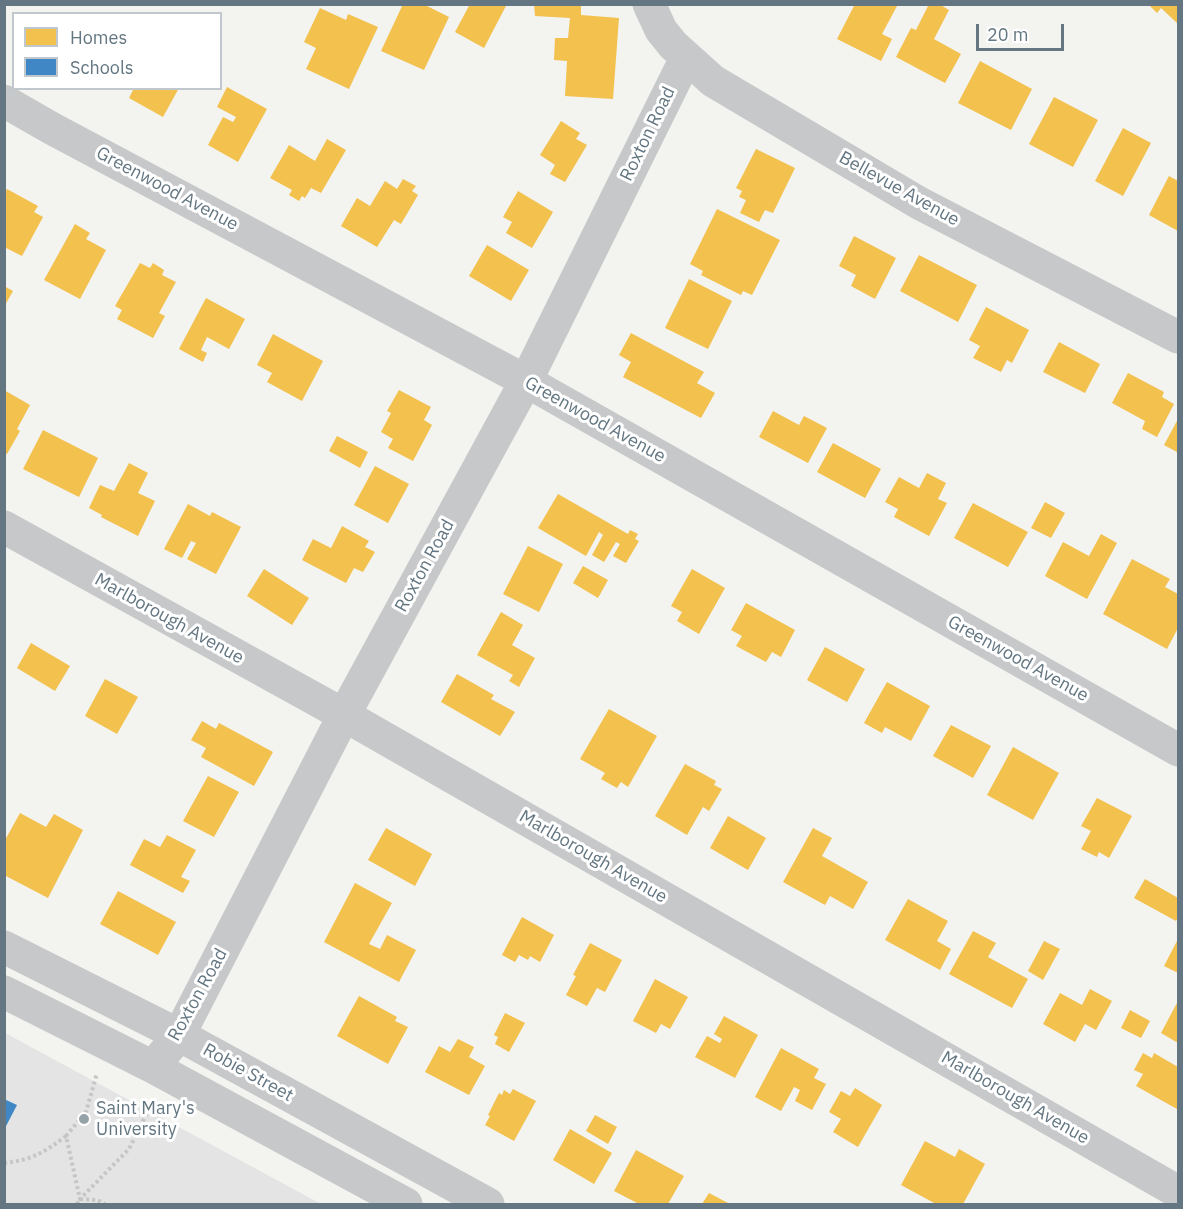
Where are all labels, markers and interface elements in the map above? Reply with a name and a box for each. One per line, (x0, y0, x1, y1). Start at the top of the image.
legend (12, 12, 222, 90)
scale bar (979, 12, 1068, 50)
text: 20 m (987, 23, 1029, 46)
text: Homes (70, 26, 127, 49)
text: Schools (70, 56, 134, 79)
street label: Roxton Road (616, 83, 680, 185)
street label: Greenwood Avenue (92, 142, 242, 236)
street label: Bellevue Avenue (835, 147, 963, 231)
street label: Greenwood Avenue (521, 372, 669, 468)
street label: Roxton Road (391, 516, 459, 616)
street label: Marlborough Avenue (91, 569, 247, 669)
street label: Greenwood Avenue (944, 611, 1092, 707)
street label: Marlborough Avenue (515, 806, 671, 908)
street label: Roxton Road (164, 945, 232, 1045)
street label: Robie Street (199, 1039, 297, 1107)
street label: Marlborough Avenue (937, 1047, 1093, 1149)
place label: Saint Mary's University (96, 1098, 195, 1140)
marker: Saint Mary's University (77, 1112, 91, 1126)

